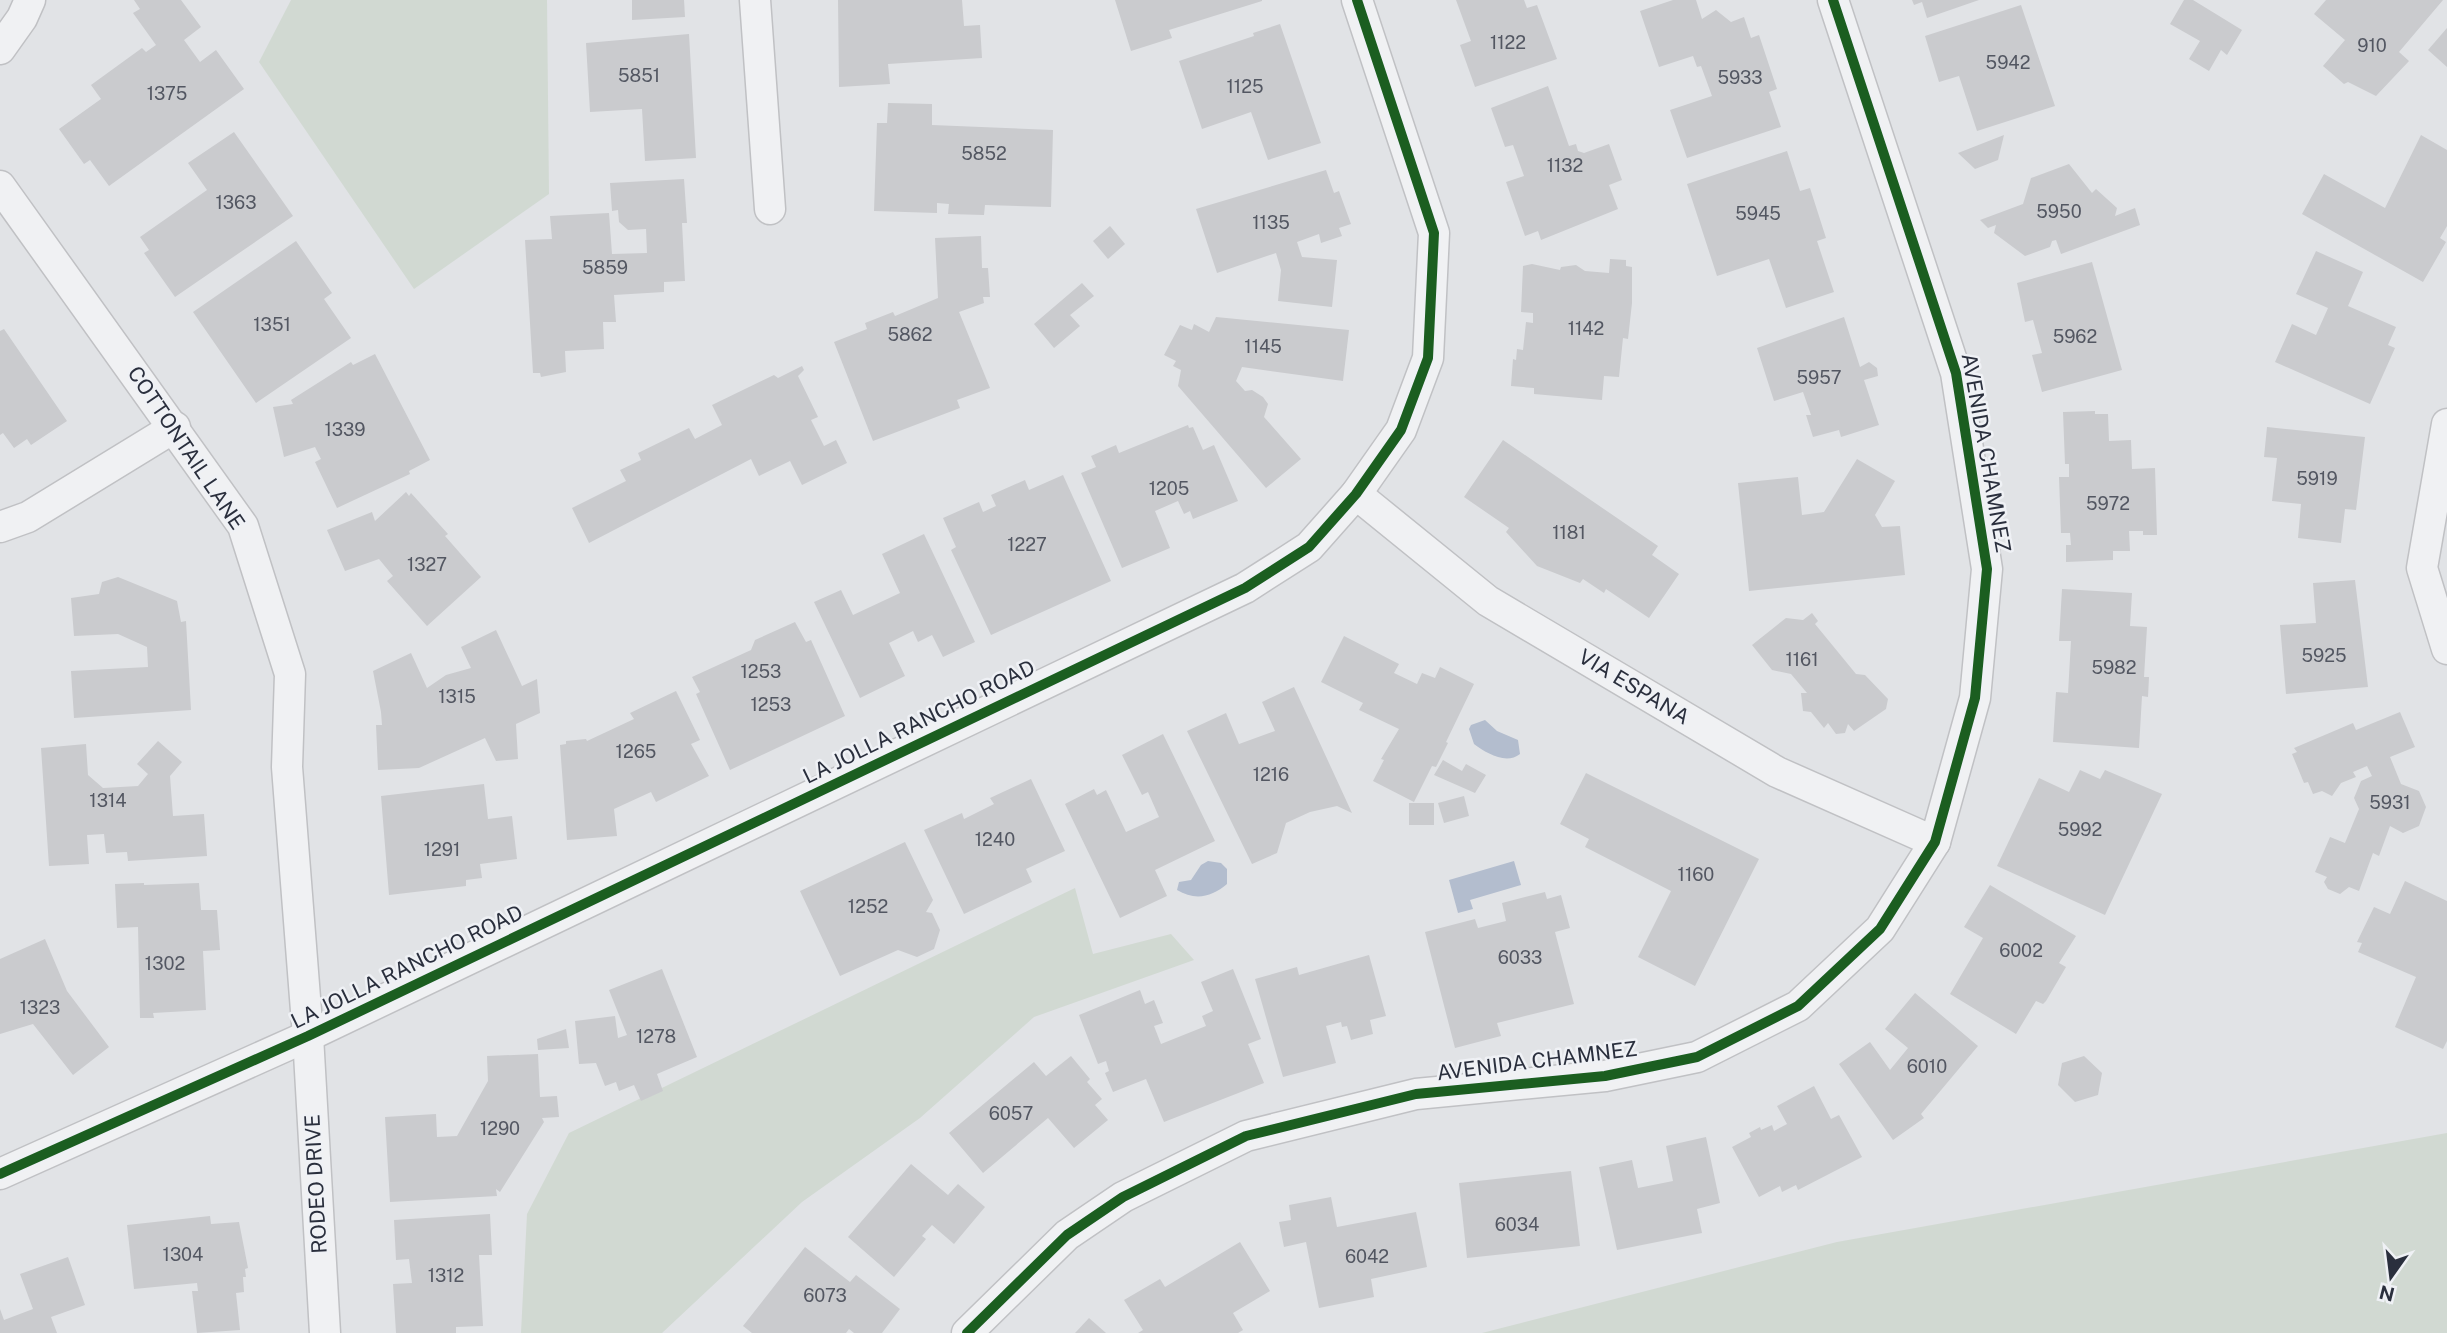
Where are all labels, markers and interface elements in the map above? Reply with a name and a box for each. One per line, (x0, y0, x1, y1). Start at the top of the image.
house number: 1122 (1490, 32, 1526, 53)
house number: 910 (2357, 35, 2387, 56)
house number: 5942 (1986, 52, 2030, 73)
house number: 5851 (618, 65, 660, 86)
house number: 5933 (1717, 67, 1763, 88)
house number: 1125 (1227, 76, 1263, 97)
house number: 1375 (147, 83, 187, 104)
house number: 5852 (961, 143, 1007, 164)
house number: 1132 (1547, 155, 1583, 176)
house number: 1363 (216, 192, 256, 213)
house number: 5950 (2036, 201, 2082, 222)
house number: 5945 (1735, 203, 1781, 224)
house number: 1135 (1252, 212, 1290, 233)
house number: 5859 (582, 257, 628, 278)
house number: 1351 (253, 314, 291, 335)
house number: 1142 (1568, 318, 1604, 339)
house number: 5862 (888, 324, 933, 345)
house number: 5962 (2053, 326, 2097, 347)
house number: 1145 (1244, 336, 1282, 357)
street label: AVENIDA CHAMNEZ (1957, 351, 2016, 554)
street label: COTTONTAIL LANE (122, 361, 250, 534)
house number: 5957 (1796, 367, 1842, 388)
house number: 1339 (324, 419, 366, 440)
house number: 5919 (2296, 468, 2338, 489)
house number: 1205 (1149, 478, 1189, 499)
house number: 5972 (2086, 493, 2130, 514)
house number: 1181 (1552, 522, 1586, 543)
house number: 1227 (1007, 534, 1047, 555)
house number: 1327 (407, 554, 447, 575)
street label: VIA ESPANA (1574, 644, 1694, 730)
house number: 5925 (2301, 645, 2347, 666)
house number: 1161 (1785, 649, 1819, 670)
street label: LA JOLLA RANCHO ROAD (799, 654, 1039, 789)
house number: 5982 (2091, 657, 2137, 678)
house number: 1253 (741, 661, 781, 682)
house number: 1315 (438, 686, 476, 707)
house number: 1253 (751, 694, 791, 715)
house number: 1265 (616, 741, 656, 762)
house number: 1216 (1253, 764, 1289, 785)
house number: 1314 (89, 790, 127, 811)
house number: 5931 (2369, 792, 2411, 813)
house number: 5992 (2058, 819, 2102, 840)
house number: 1240 (975, 829, 1015, 850)
house number: 1291 (424, 839, 460, 860)
house number: 1160 (1678, 864, 1714, 885)
house number: 1252 (848, 896, 888, 917)
street label: LA JOLLA RANCHO ROAD (287, 899, 527, 1034)
house number: 6002 (1999, 940, 2043, 961)
house number: 6033 (1498, 947, 1542, 968)
house number: 1302 (145, 953, 185, 974)
house number: 1323 (20, 997, 60, 1018)
house number: 1278 (636, 1026, 676, 1047)
street label: AVENIDA CHAMNEZ (1435, 1036, 1639, 1085)
house number: 6010 (1907, 1056, 1947, 1077)
house number: 6057 (989, 1103, 1033, 1124)
street label: RODEO DRIVE (299, 1114, 332, 1254)
house number: 1290 (480, 1118, 520, 1139)
house number: 6034 (1495, 1214, 1539, 1235)
north arrow (2356, 1242, 2426, 1312)
house number: 1304 (163, 1244, 203, 1265)
house number: 6042 (1345, 1246, 1389, 1267)
house number: 1312 (428, 1265, 464, 1286)
text: N (2377, 1281, 2397, 1306)
house number: 6073 (803, 1285, 847, 1306)

